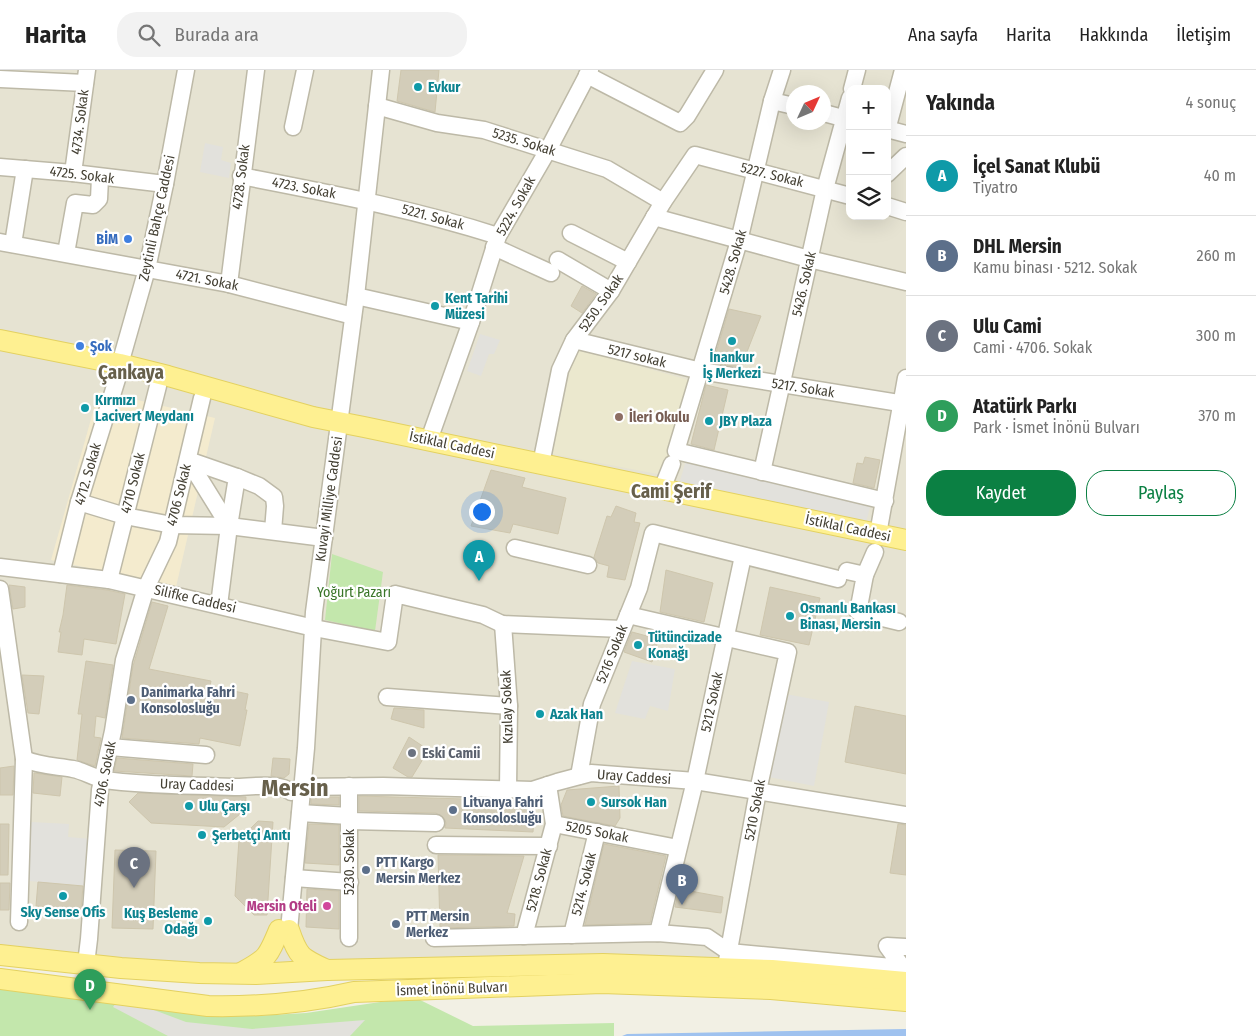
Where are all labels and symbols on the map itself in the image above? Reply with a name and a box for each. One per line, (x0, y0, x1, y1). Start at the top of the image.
place label: Evkur (428, 79, 461, 96)
marker: Evkur (412, 81, 424, 93)
north arrow (786, 85, 831, 130)
street label: 4734. Sokak (68, 88, 92, 155)
street label: 5235. Sokak (490, 124, 558, 160)
street label: 4728. Sokak (229, 143, 253, 211)
street label: Zeytinli Bahçe Caddesi (135, 153, 179, 283)
street label: 5227. Sokak (739, 159, 806, 191)
street label: 4725. Sokak (49, 163, 116, 187)
street label: 4723. Sokak (271, 173, 338, 203)
street label: 5224. Sokak (493, 173, 540, 239)
street label: 5221. Sokak (400, 200, 467, 234)
street label: 5428. Sokak (716, 227, 750, 296)
place label: BİM (96, 230, 118, 248)
marker: BİM (122, 233, 134, 245)
street label: 5426. Sokak (788, 249, 820, 318)
street label: 4721. Sokak (174, 266, 240, 295)
street label: 5250. Sokak (575, 271, 627, 335)
place label: Kent Tarihi Müzesi (445, 290, 508, 323)
marker: Kent Tarihi Müzesi (429, 300, 441, 312)
marker: İnankur İş Merkezi (726, 335, 738, 347)
place label: Şok (90, 338, 113, 356)
marker: Şok (74, 340, 86, 352)
street label: 5217 sokak (606, 341, 668, 372)
place label: İnankur İş Merkezi (703, 348, 762, 383)
district label: Çankaya (98, 361, 164, 385)
street label: 5217. Sokak (770, 375, 836, 401)
place label: Kırmızı Lacivert Meydanı (95, 392, 194, 425)
marker: Kırmızı Lacivert Meydanı (79, 402, 91, 414)
place label: İleri Okulu (629, 408, 689, 426)
marker: İleri Okulu (613, 411, 625, 423)
place label: JBY Plaza (718, 413, 772, 430)
marker: JBY Plaza (703, 415, 715, 427)
street label: İstiklal Caddesi (408, 428, 496, 462)
street label: Kuvayi Milliye Caddesi (312, 435, 346, 563)
street label: 4712. Sokak (71, 440, 105, 507)
street label: 4710 Sokak (117, 450, 149, 515)
street label: 4706 Sokak (163, 462, 195, 528)
district label: Cami Şerif (631, 480, 713, 504)
your location (469, 499, 495, 525)
street label: İstiklal Caddesi (804, 511, 892, 545)
pin: A (463, 540, 495, 581)
street label: Silifke Caddesi (152, 581, 238, 617)
park label: Yoğurt Pazarı (317, 584, 391, 601)
place label: Osmanlı Bankası Binası, Mersin (800, 600, 896, 633)
marker: Osmanlı Bankası Binası, Mersin (784, 610, 796, 622)
street label: 5216 Sokak (593, 622, 632, 686)
place label: Tütüncüzade Konağı (648, 629, 722, 662)
marker: Tütüncüzade Konağı (632, 639, 644, 651)
street label: Kızılay Sokak (497, 669, 517, 744)
street label: 5212 Sokak (697, 670, 727, 734)
place label: Danimarka Fahri Konsolosluğu (141, 684, 235, 717)
marker: Danimarka Fahri Konsolosluğu (125, 694, 137, 706)
place label: Azak Han (549, 706, 603, 723)
marker: Azak Han (534, 708, 546, 720)
street label: 4706. Sokak (90, 739, 120, 808)
place label: Eski Camii (422, 745, 481, 762)
marker: Eski Camii (406, 747, 418, 759)
street label: Uray Caddesi (596, 766, 672, 788)
district label: Mersin (261, 774, 329, 802)
street label: Uray Caddesi (160, 775, 234, 795)
street label: 5210 Sokak (741, 777, 769, 842)
place label: Litvanya Fahri Konsolosluğu (463, 794, 544, 827)
place label: Sursok Han (601, 794, 667, 811)
marker: Sursok Han (585, 796, 597, 808)
place label: Ulu Çarşı (199, 798, 250, 816)
marker: Ulu Çarşı (183, 800, 195, 812)
marker: Litvanya Fahri Konsolosluğu (447, 804, 459, 816)
street label: 5205 Sokak (564, 818, 630, 846)
place label: Şerbetçi Anıtı (212, 827, 291, 845)
street label: 5230. Sokak (341, 828, 358, 895)
marker: Şerbetçi Anıtı (196, 829, 208, 841)
street label: 5218. Sokak (522, 846, 556, 914)
pin: C (118, 847, 150, 888)
street label: 5214. Sokak (568, 850, 600, 917)
place label: PTT Kargo Mersin Merkez (376, 854, 460, 887)
marker: PTT Kargo Mersin Merkez (360, 864, 372, 876)
pin: B (666, 864, 698, 905)
marker: Sky Sense Ofis (57, 890, 69, 902)
place label: Mersin Oteli (247, 898, 317, 915)
marker: Mersin Oteli (321, 900, 333, 912)
place label: Sky Sense Ofis (21, 904, 106, 921)
place label: Kuş Besleme Odağı (124, 905, 198, 938)
place label: PTT Mersin Merkez (406, 908, 469, 941)
marker: Kuş Besleme Odağı (202, 915, 214, 927)
marker: PTT Mersin Merkez (390, 918, 402, 930)
pin: D (74, 969, 106, 1010)
street label: İsmet İnönü Bulvarı (396, 979, 508, 999)

